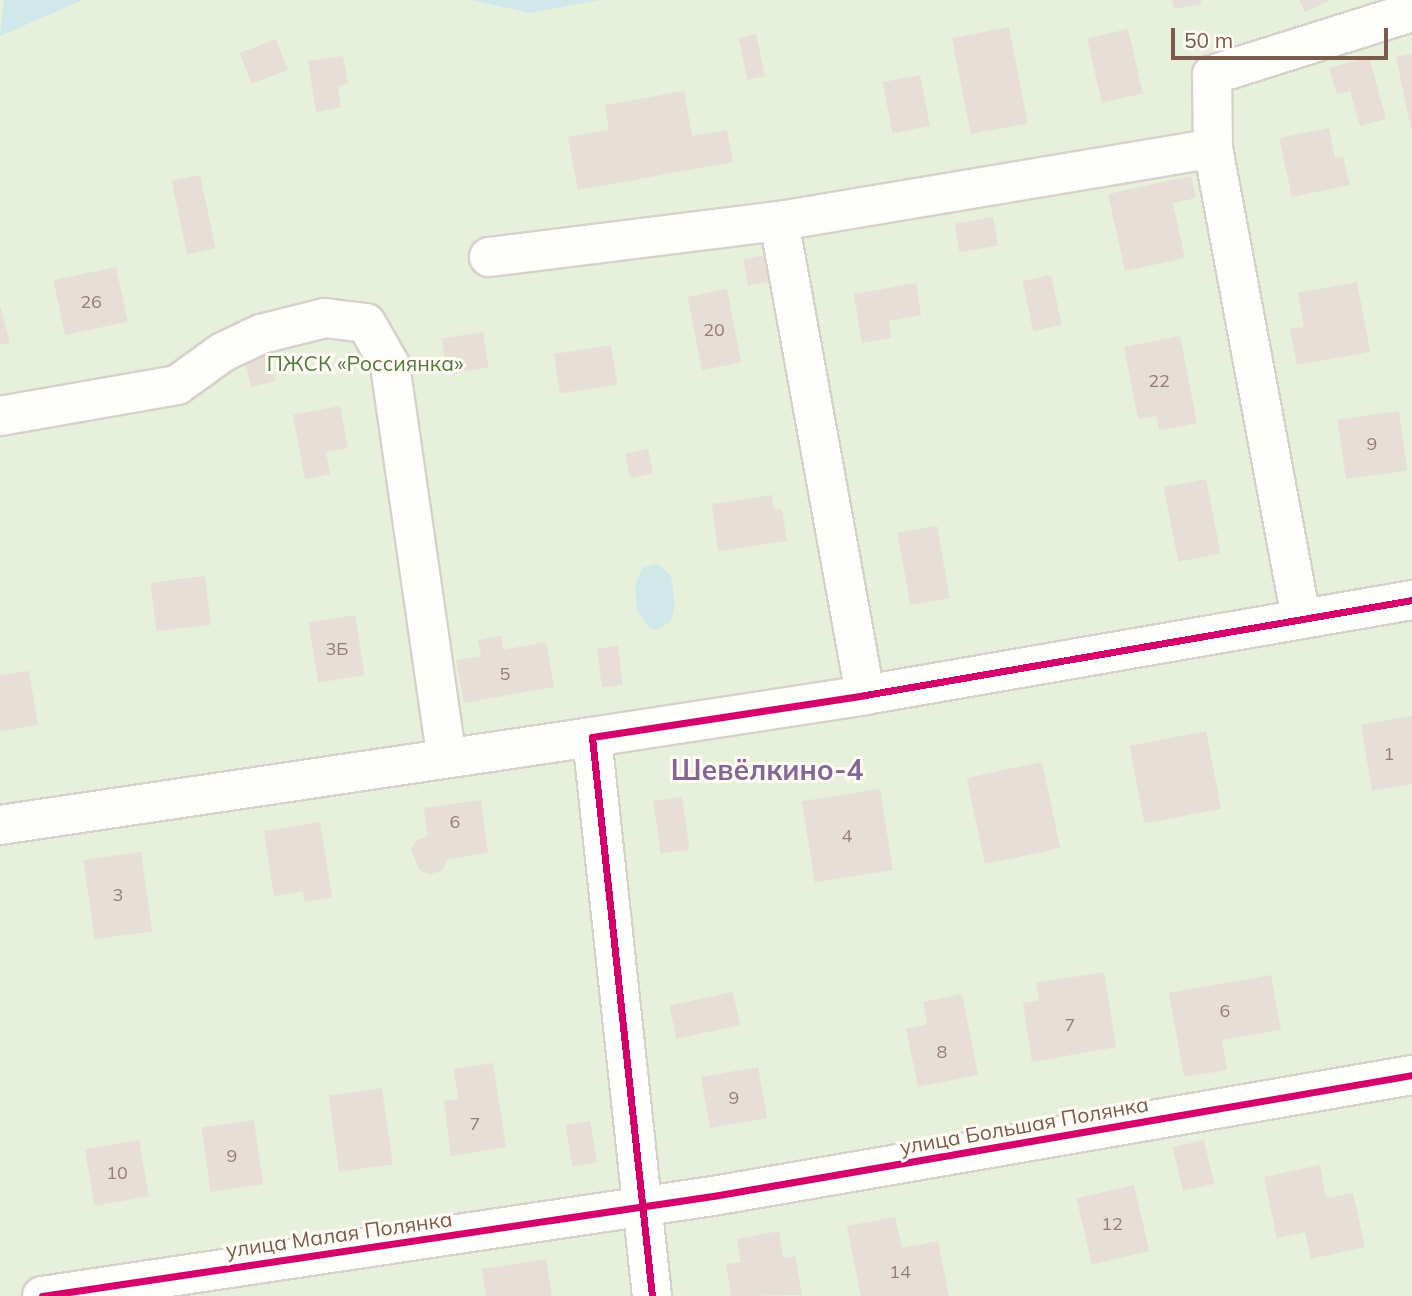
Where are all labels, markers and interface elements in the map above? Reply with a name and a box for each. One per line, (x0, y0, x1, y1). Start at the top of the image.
scale bar (1174, 14, 1391, 58)
text: 50 m (1184, 27, 1233, 53)
house number: 26 (80, 291, 102, 313)
house number: 20 (703, 319, 725, 341)
park label: ПЖСК «Россиянка» (267, 350, 463, 376)
house number: 22 (1148, 370, 1170, 392)
house number: 9 (1367, 433, 1377, 455)
house number: 3Б (326, 638, 348, 660)
house number: 5 (500, 663, 510, 685)
house number: 1 (1384, 743, 1394, 765)
district label: Шевёлкино-4 (671, 753, 863, 787)
house number: 6 (450, 811, 460, 833)
house number: 4 (842, 825, 852, 847)
house number: 3 (113, 884, 123, 906)
house number: 6 (1220, 1000, 1230, 1022)
house number: 7 (1065, 1014, 1075, 1036)
house number: 8 (937, 1041, 947, 1063)
house number: 9 (729, 1087, 739, 1109)
street label: улица Большая Полянка (898, 1091, 1150, 1159)
house number: 7 (470, 1113, 480, 1135)
house number: 9 (227, 1145, 237, 1167)
house number: 10 (106, 1162, 128, 1184)
street label: улица Малая Полянка (224, 1206, 454, 1262)
house number: 12 (1101, 1213, 1123, 1235)
house number: 14 (889, 1261, 911, 1283)

